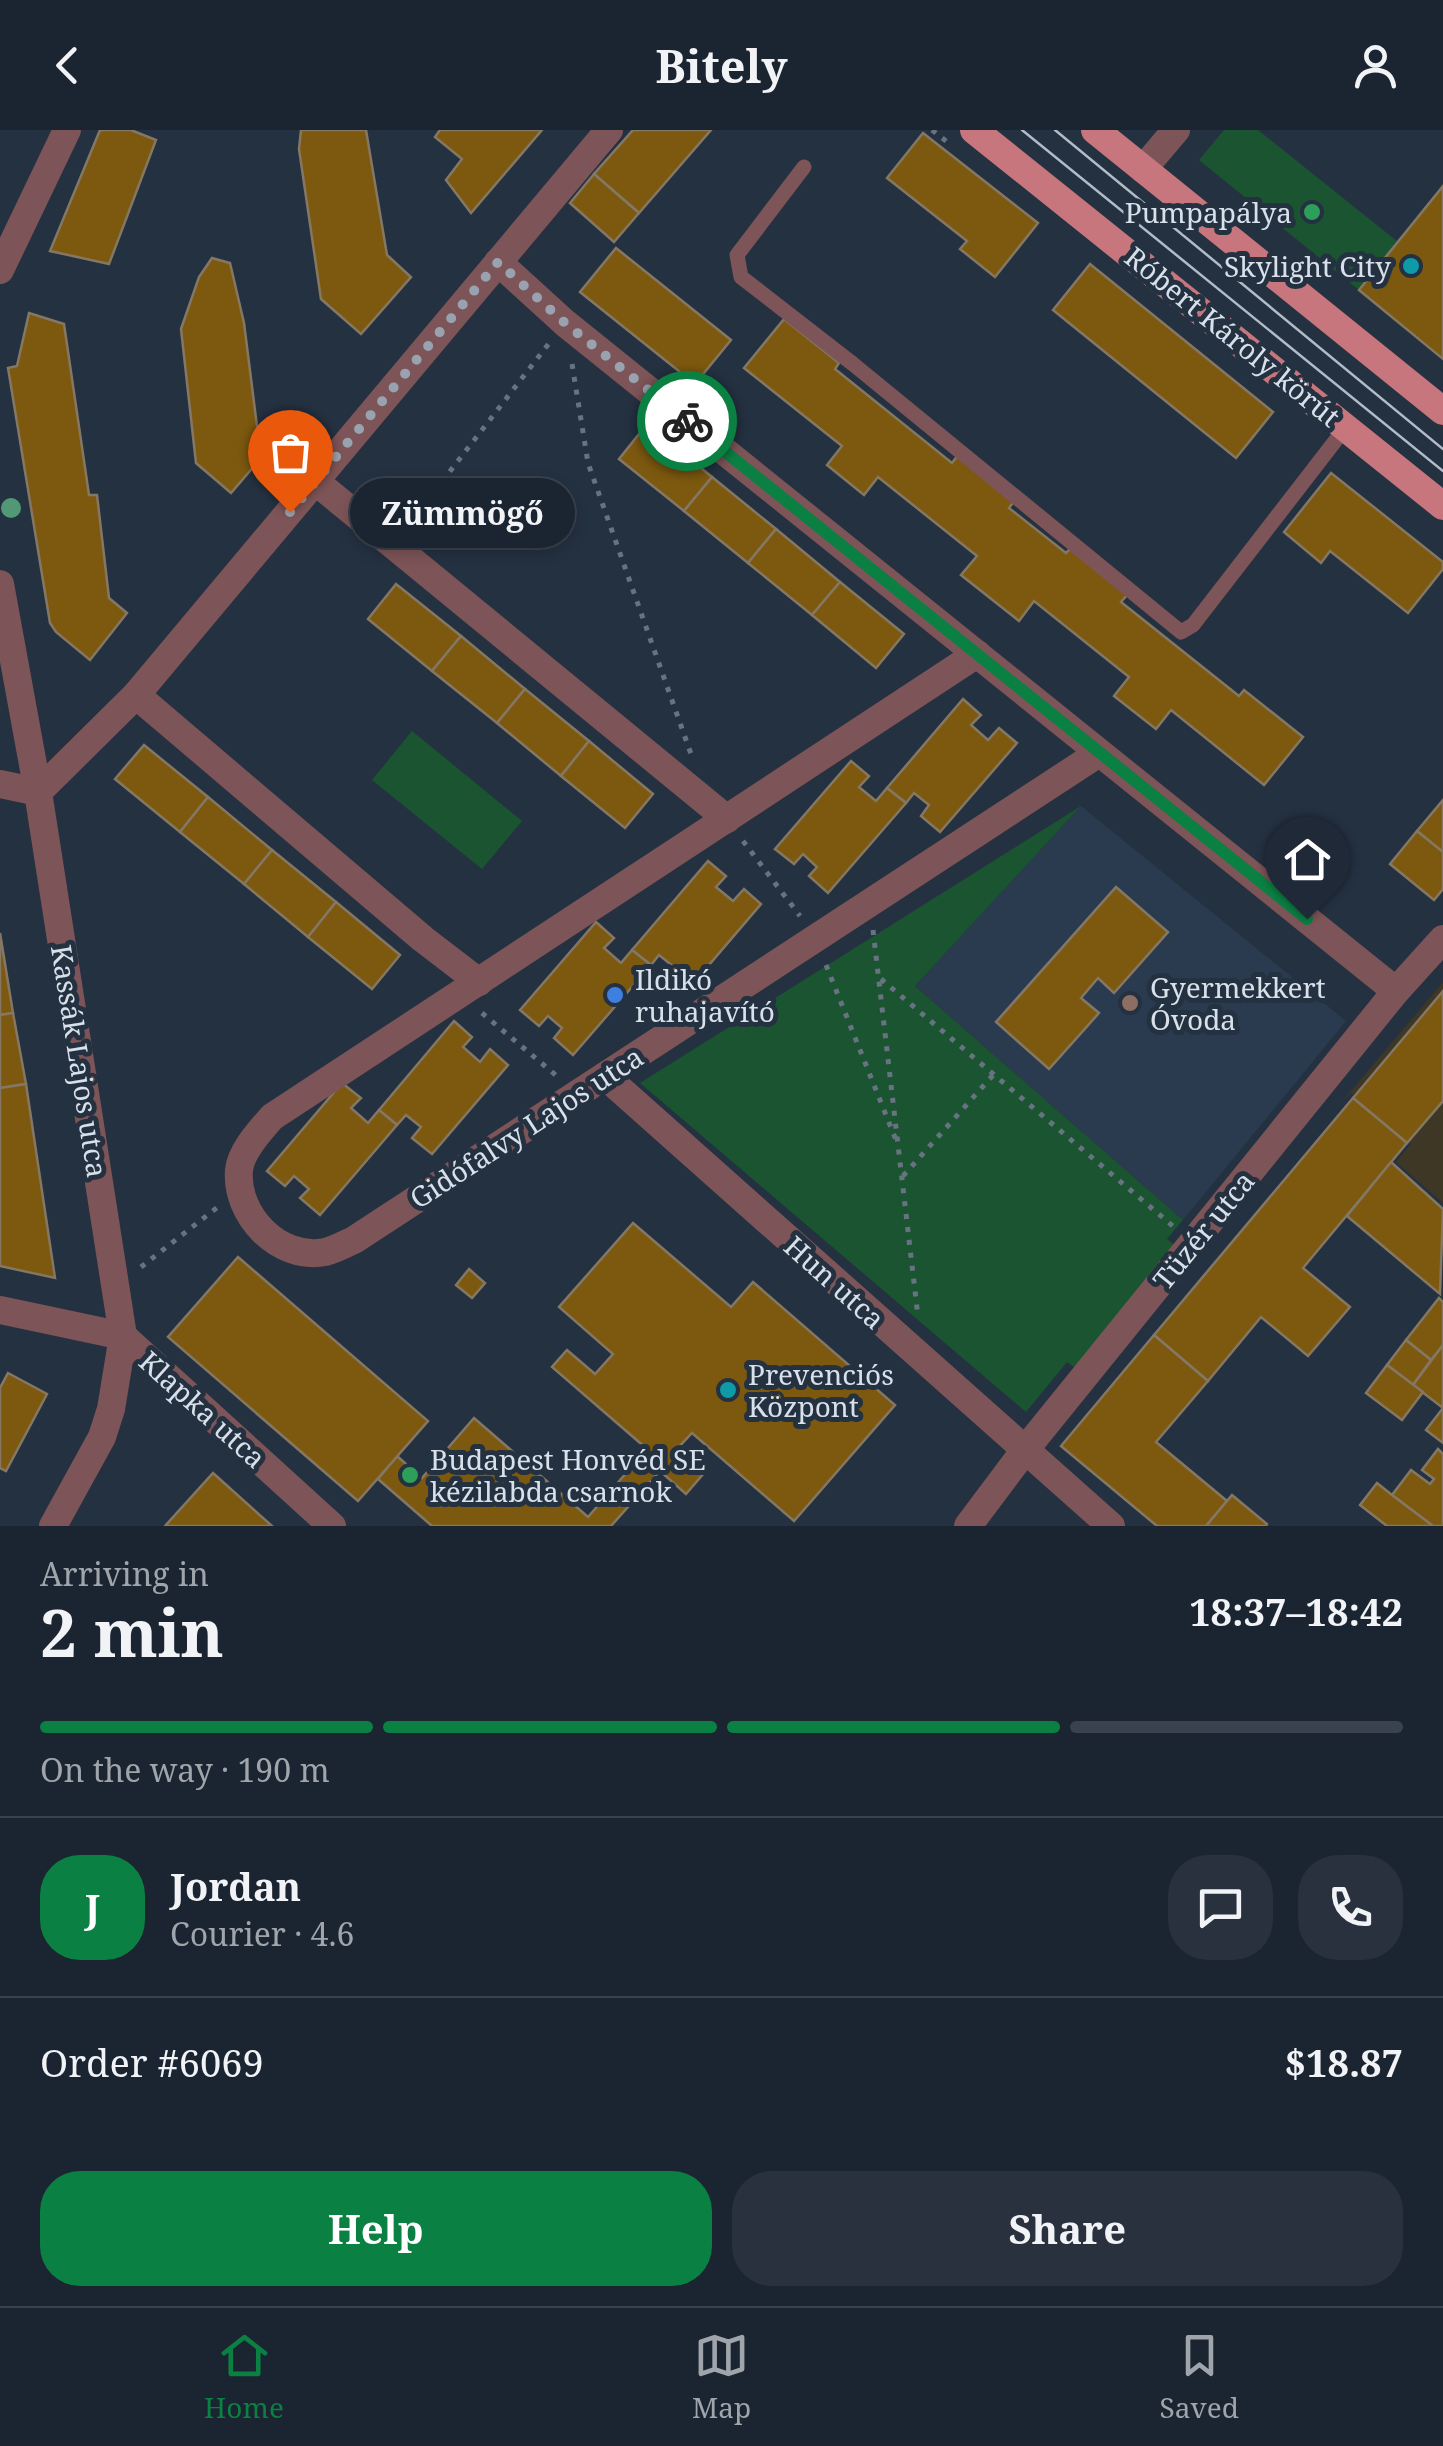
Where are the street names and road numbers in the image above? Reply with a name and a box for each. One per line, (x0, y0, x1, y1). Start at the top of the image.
street label: Róbert Károly körút (1118, 237, 1349, 435)
street label: Kassák Lajos utca (43, 942, 117, 1180)
street label: Gidófalvy Lajos utca (402, 1037, 650, 1217)
street label: Tüzér utca (1144, 1163, 1262, 1297)
street label: Hun utca (777, 1227, 893, 1337)
street label: Klapka utca (132, 1342, 274, 1476)

